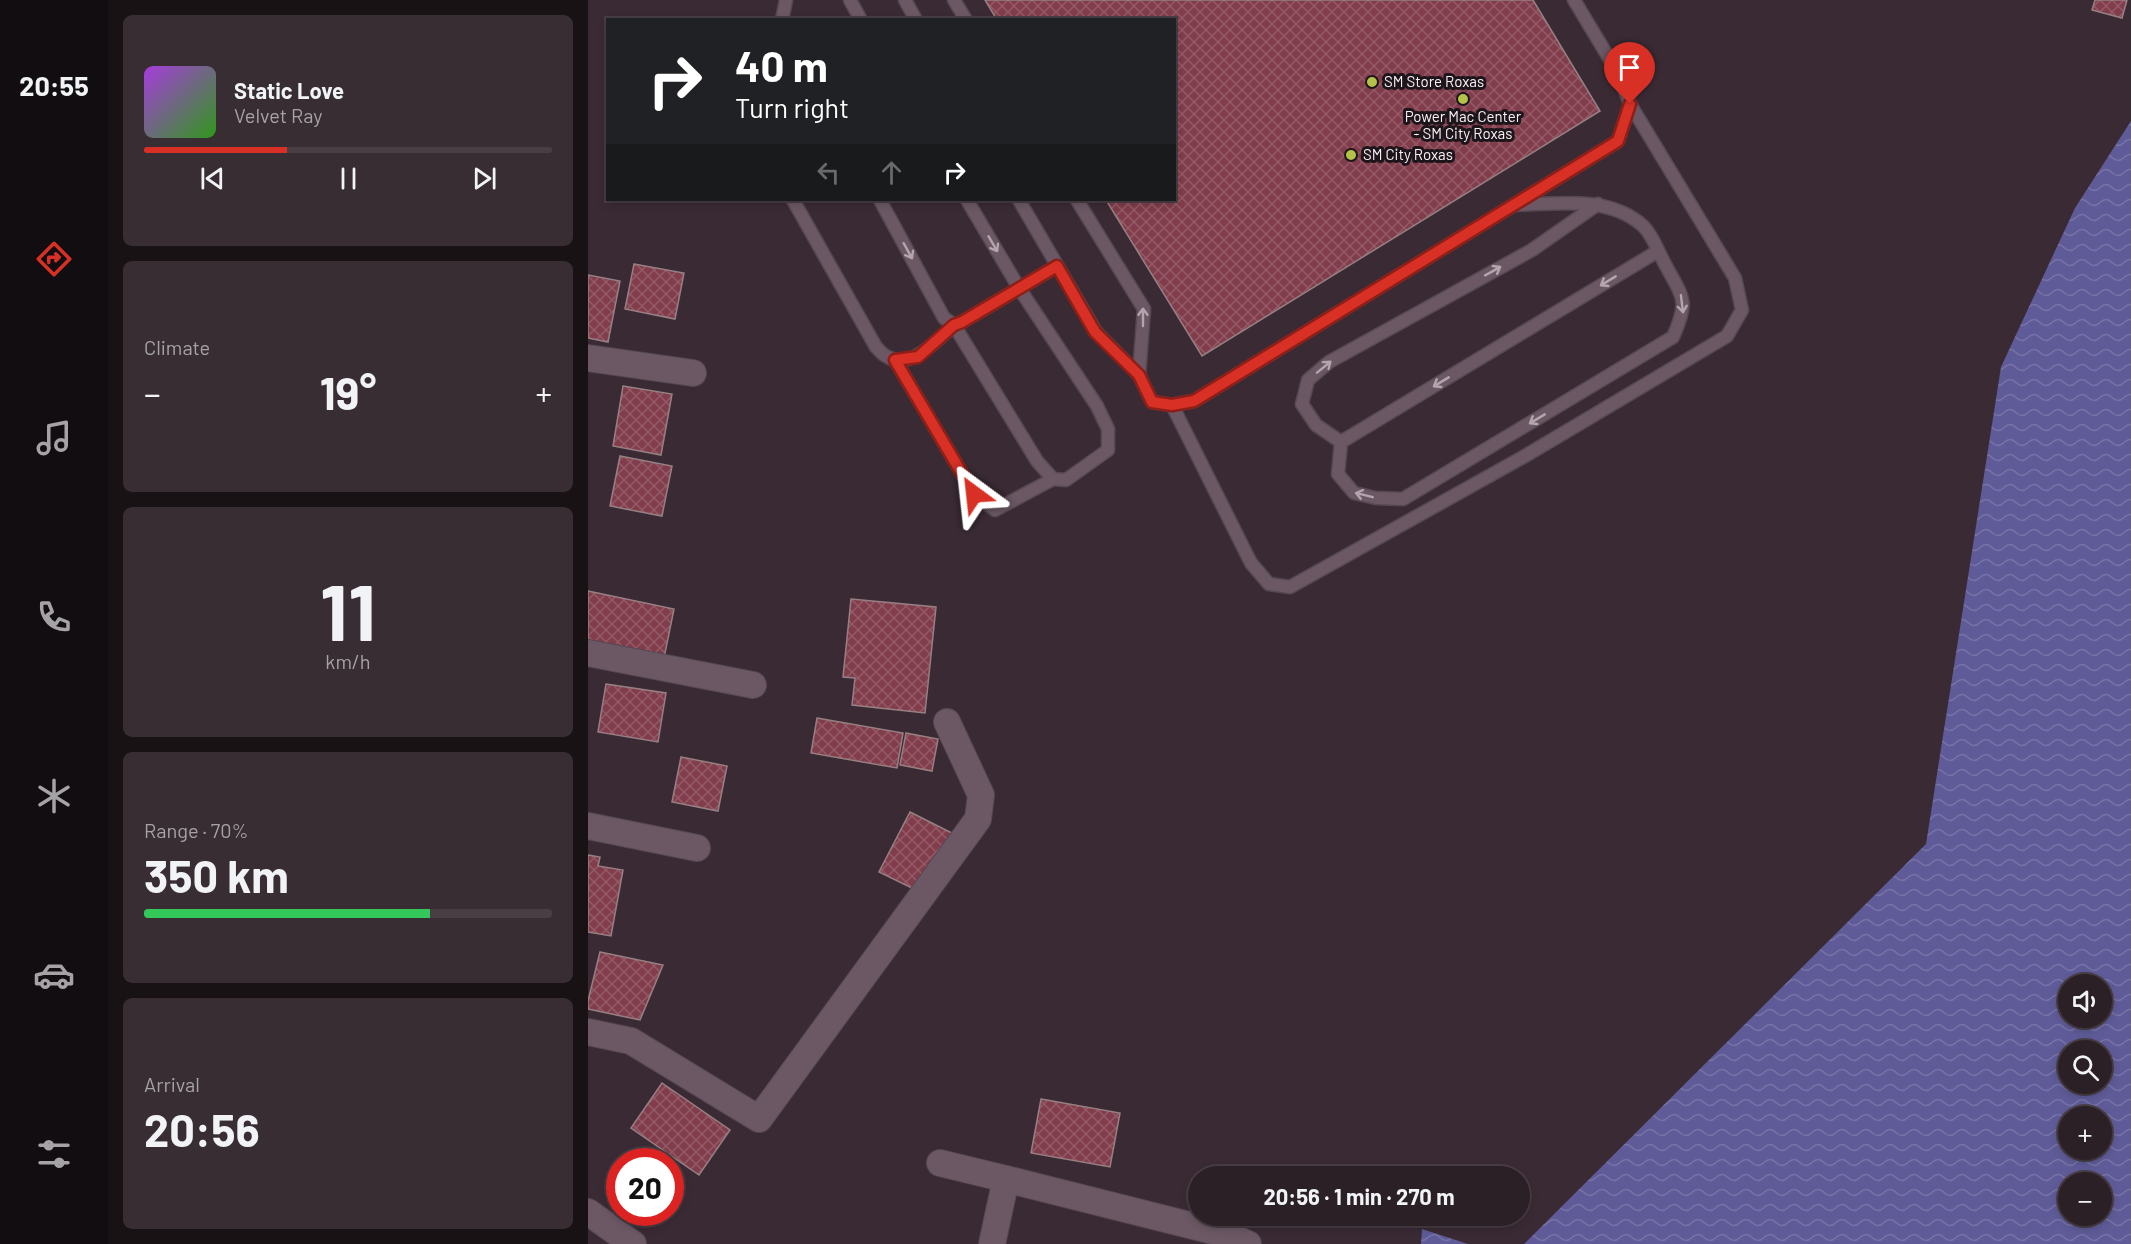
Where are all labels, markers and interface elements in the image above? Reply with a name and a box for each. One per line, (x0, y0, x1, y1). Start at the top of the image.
text: 40 m (735, 40, 828, 90)
icon: right (636, 42, 714, 120)
pin (1604, 42, 1655, 104)
icon: arrive (1613, 51, 1646, 84)
text: 20:55 (19, 69, 89, 101)
place label: SM Store Roxas (1384, 72, 1484, 90)
marker: SM Store Roxas (1365, 75, 1379, 89)
text: Static Love (234, 77, 344, 103)
text: Turn right (735, 91, 849, 123)
marker: Power Mac Center - SM City Roxas (1456, 92, 1470, 106)
text: Velvet Ray (234, 103, 323, 127)
place label: Power Mac Center - SM City Roxas (1405, 107, 1522, 142)
place label: SM City Roxas (1363, 145, 1453, 163)
marker: SM City Roxas (1344, 148, 1358, 162)
icon: left (812, 156, 845, 189)
icon: ahead (875, 156, 908, 189)
icon: right (938, 156, 971, 189)
icon: previous (196, 162, 229, 195)
icon: pause (332, 162, 365, 195)
icon: next (468, 162, 501, 195)
one-way arrow (987, 235, 999, 252)
icon: directions (33, 238, 75, 280)
one-way arrow (902, 242, 914, 259)
one-way arrow (1484, 265, 1502, 276)
one-way arrow (1600, 276, 1617, 288)
one-way arrow (1677, 293, 1688, 313)
one-way arrow (1137, 308, 1149, 328)
text: Climate (144, 335, 210, 359)
one-way arrow (1316, 361, 1332, 374)
text: 19° (320, 365, 376, 419)
text: − (144, 373, 161, 413)
text: + (536, 373, 552, 413)
one-way arrow (1433, 376, 1450, 388)
one-way arrow (1529, 413, 1546, 425)
icon: music (33, 417, 75, 459)
position arrow (942, 462, 1006, 526)
one-way arrow (1355, 489, 1374, 501)
text: 11 (320, 563, 376, 657)
icon: phone (33, 596, 75, 638)
text: km/h (325, 649, 371, 673)
icon: climate (33, 775, 75, 817)
text: Range · 70% (144, 818, 249, 842)
text: 350 km (144, 848, 289, 902)
icon: car (33, 954, 75, 996)
map controls (2058, 974, 2112, 1226)
button: sound (2058, 974, 2112, 1028)
button: search (2058, 1040, 2112, 1094)
text: Arrival (144, 1072, 200, 1096)
text: 20:56 (144, 1102, 260, 1156)
button: + (2058, 1106, 2112, 1160)
icon: filters (33, 1133, 75, 1175)
speed limit sign: 20 (606, 1148, 684, 1226)
button: − (2058, 1172, 2112, 1226)
text: 20:56 · 1 min · 270 m (1263, 1183, 1455, 1209)

